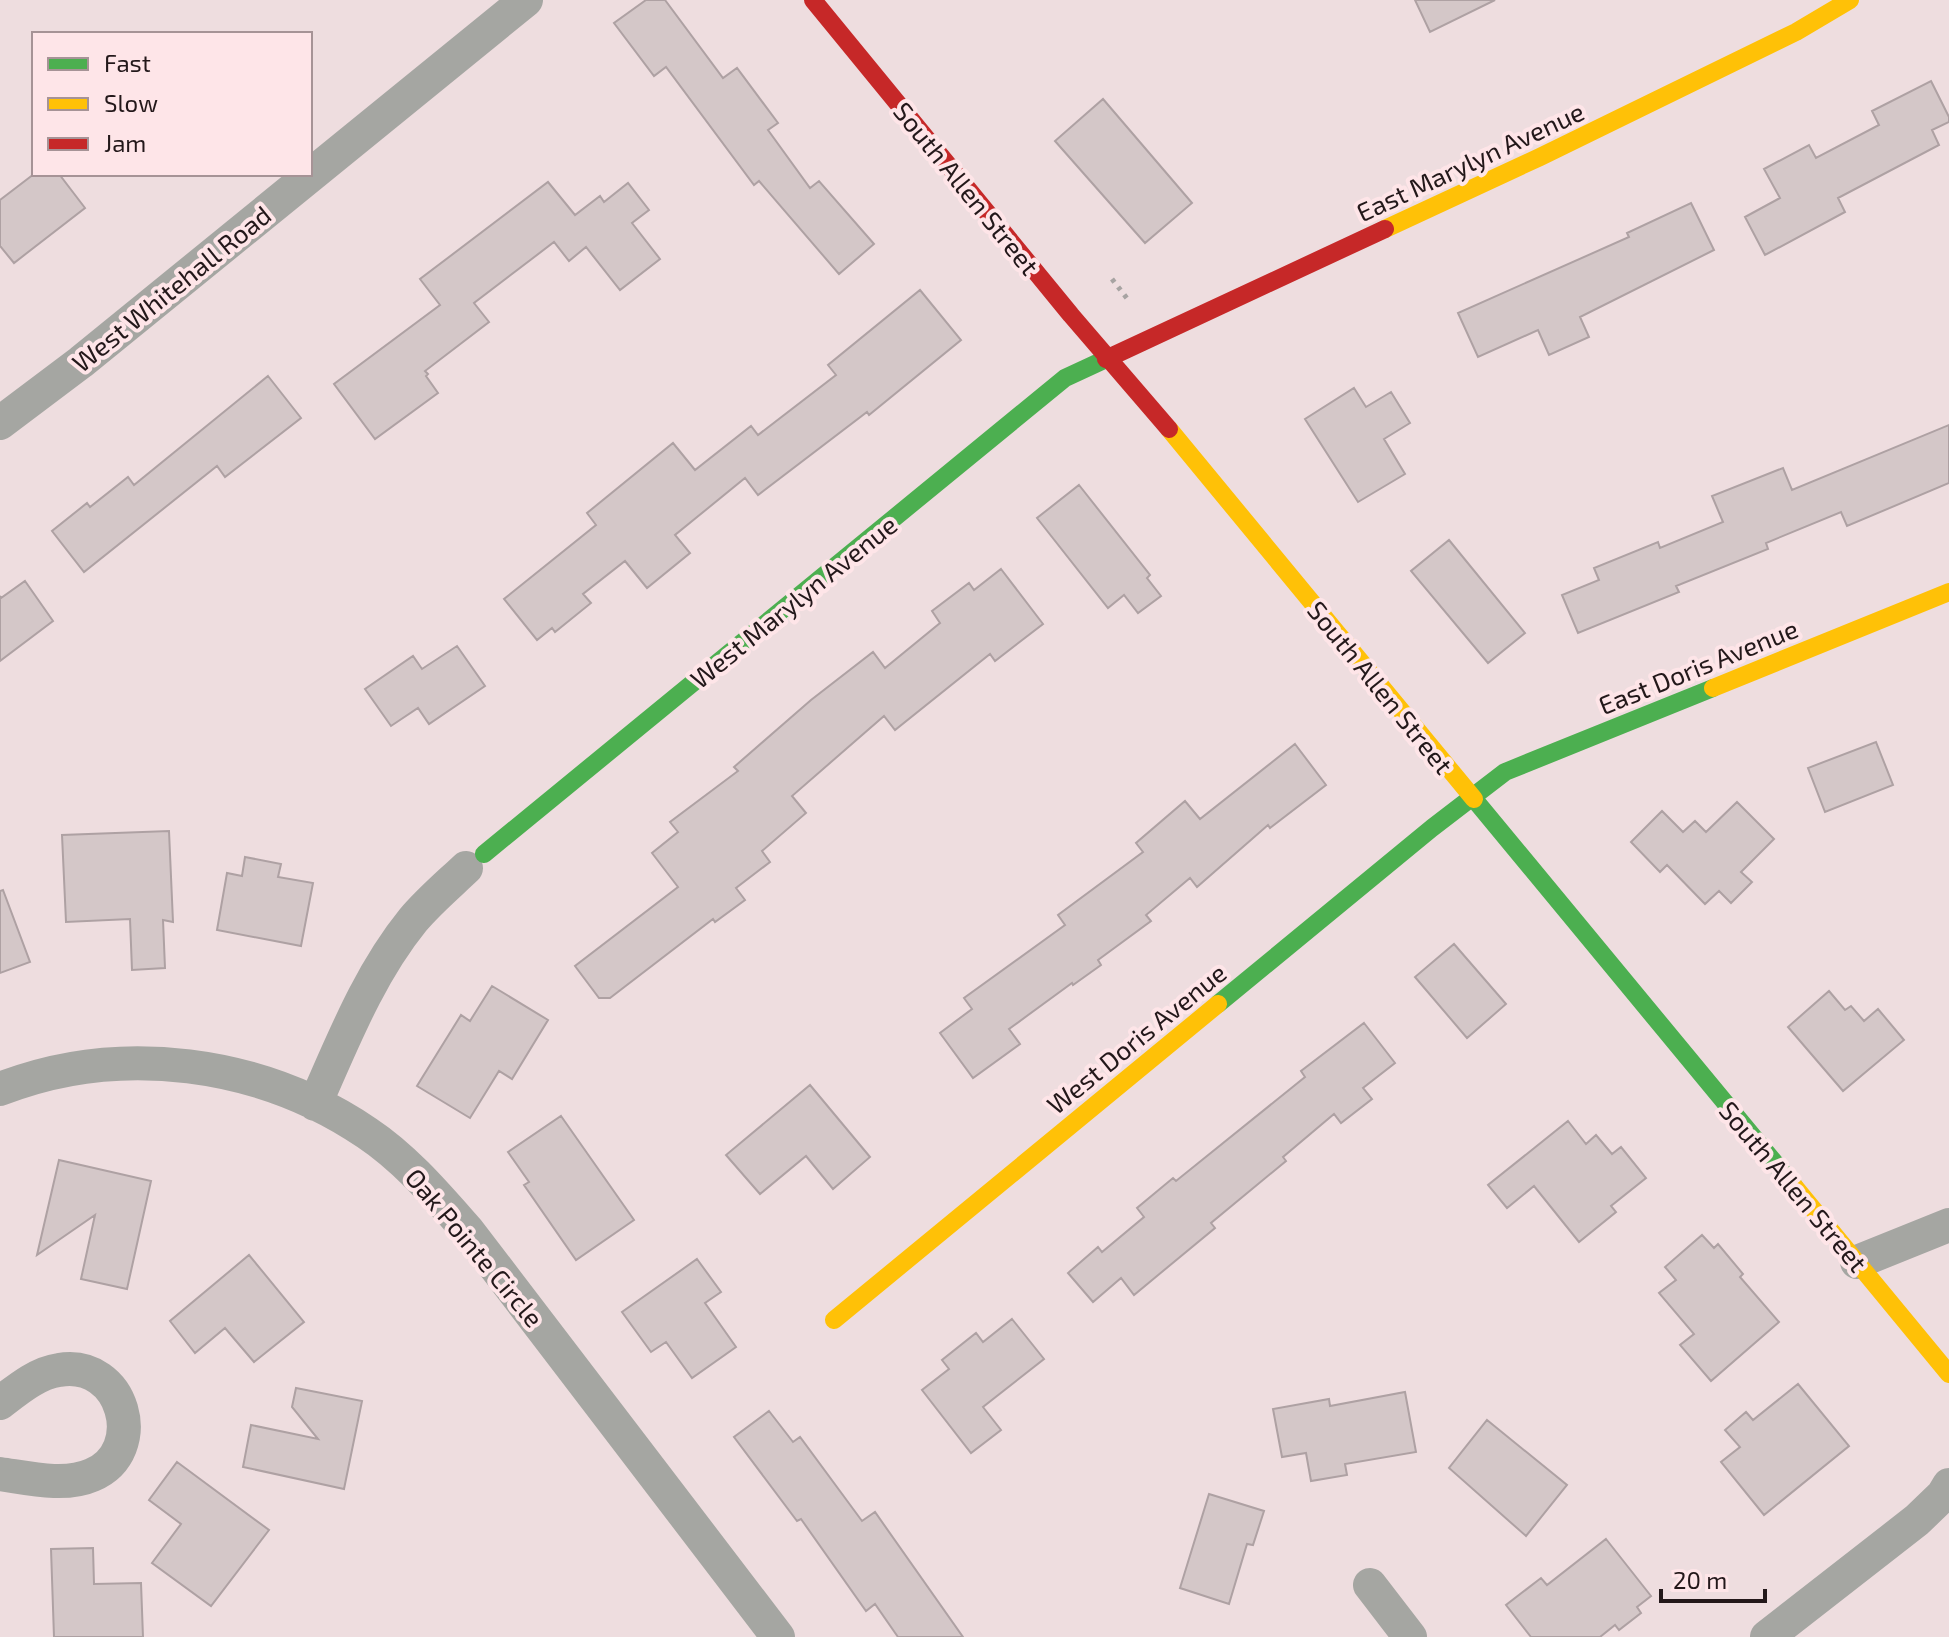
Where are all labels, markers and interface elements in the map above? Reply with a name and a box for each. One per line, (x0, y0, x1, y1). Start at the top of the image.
legend (32, 32, 312, 176)
text: Fast (104, 48, 151, 77)
text: Slow (104, 88, 158, 117)
street label: South Allen Street (888, 95, 1046, 281)
street label: East Marylyn Avenue (1351, 95, 1589, 227)
text: Jam (104, 128, 146, 157)
street label: West Whitehall Road (65, 198, 277, 378)
street label: West Marylyn Avenue (684, 508, 902, 694)
street label: South Allen Street (1302, 594, 1460, 780)
street label: East Doris Avenue (1594, 612, 1802, 720)
street label: West Doris Avenue (1040, 956, 1232, 1120)
street label: South Allen Street (1714, 1094, 1874, 1278)
street label: Oak Pointe Circle (400, 1161, 550, 1333)
scale bar (1661, 1553, 1765, 1603)
text: 20 m (1673, 1565, 1727, 1594)

